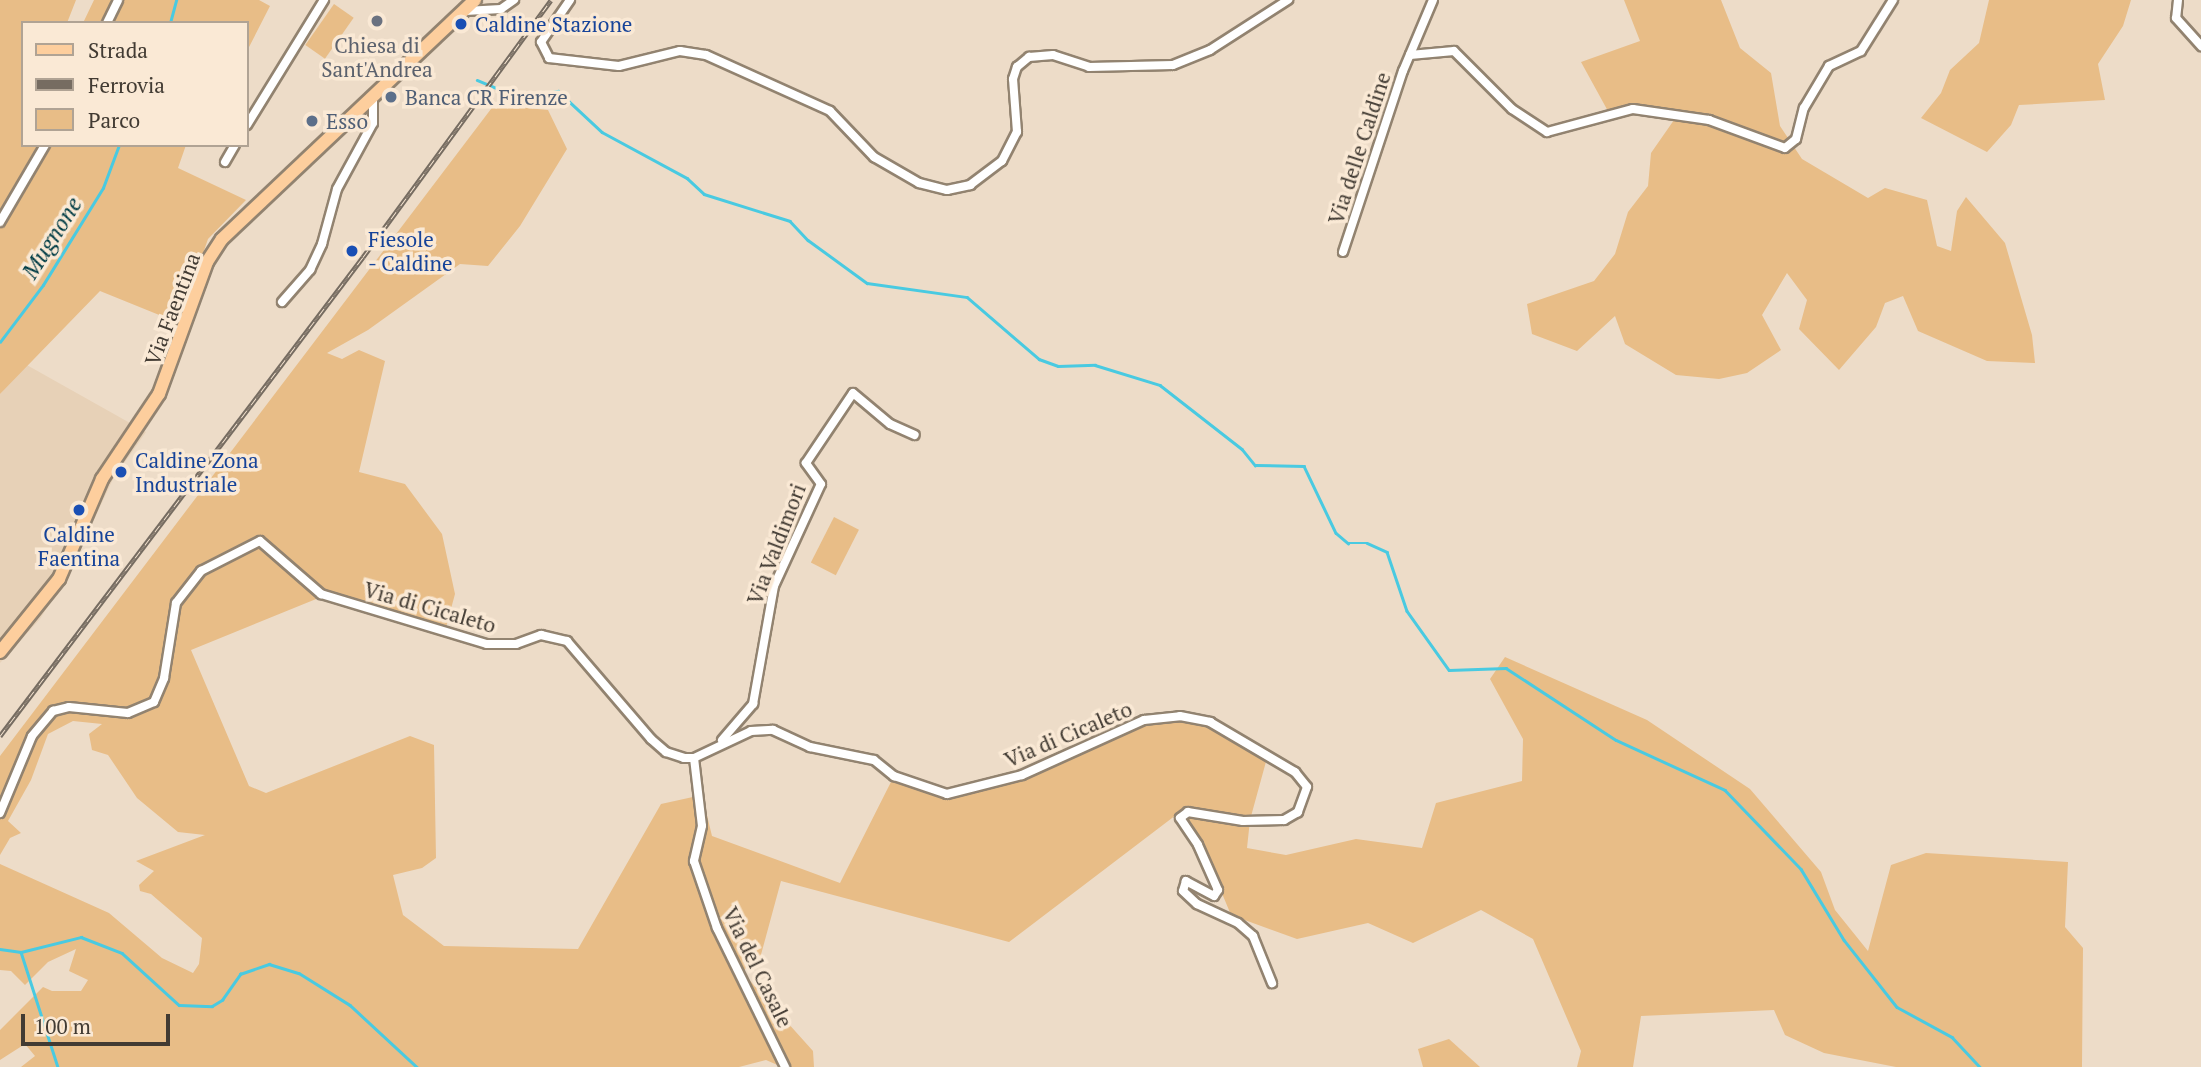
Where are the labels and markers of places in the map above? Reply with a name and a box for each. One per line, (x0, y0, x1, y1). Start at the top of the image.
place label: Caldine Stazione (475, 11, 632, 37)
marker: Chiesa di Sant'Andrea (369, 13, 385, 29)
marker: Caldine Stazione (453, 16, 469, 32)
place label: Chiesa di Sant'Andrea (321, 32, 433, 82)
place label: Banca CR Firenze (405, 84, 568, 110)
marker: Banca CR Firenze (383, 89, 399, 105)
place label: Esso (326, 108, 368, 134)
marker: Esso (304, 113, 320, 129)
place label: Fiesole - Caldine (368, 226, 453, 276)
marker: Fiesole - Caldine (342, 241, 362, 261)
place label: Caldine Zona Industriale (135, 447, 259, 497)
marker: Caldine Zona Industriale (113, 464, 129, 480)
marker: Caldine Faentina (71, 502, 87, 518)
place label: Caldine Faentina (38, 521, 120, 571)

